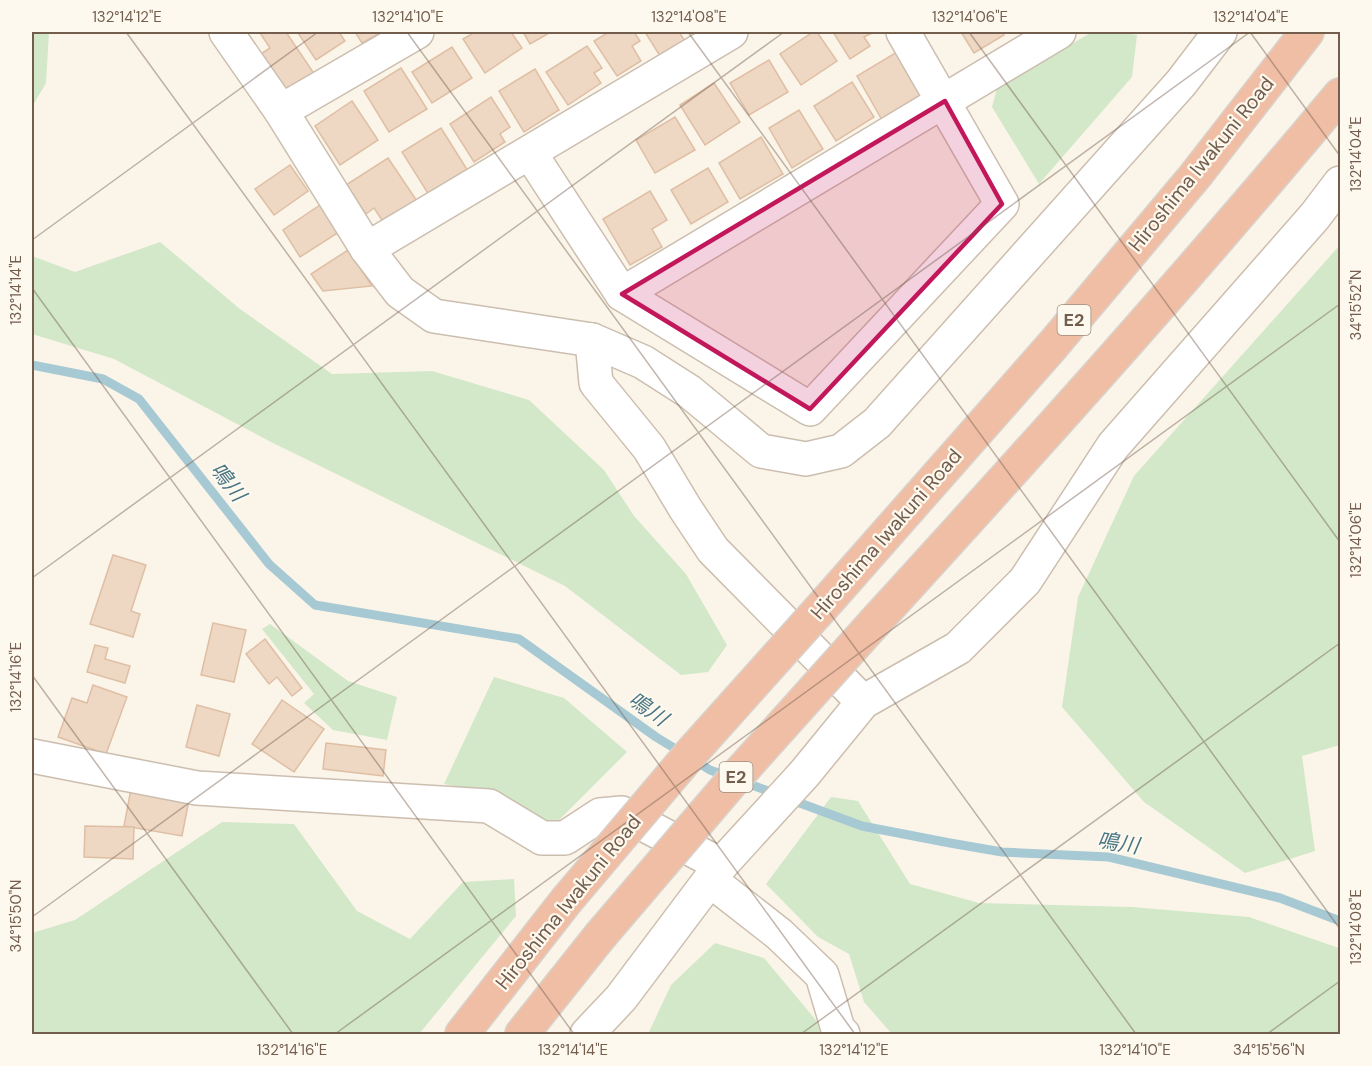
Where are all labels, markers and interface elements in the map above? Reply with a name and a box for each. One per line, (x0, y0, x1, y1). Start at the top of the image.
text: 132°14'12"E (92, 7, 162, 27)
text: 132°14'10"E (372, 7, 444, 27)
text: 132°14'08"E (651, 7, 727, 27)
text: 132°14'06"E (932, 7, 1008, 27)
text: 132°14'04"E (1213, 7, 1289, 27)
street label: Hiroshima Iwakuni Road (1122, 71, 1280, 257)
text: 132°14'04"E (1346, 116, 1366, 192)
text: 132°14'14"E (6, 255, 26, 325)
text: 34°15'52"N (1346, 270, 1366, 340)
road number: E2 (1058, 305, 1090, 335)
street label: Hiroshima Iwakuni Road (805, 443, 967, 625)
water label: 鳴川 (204, 457, 253, 509)
text: 132°14'06"E (1346, 502, 1366, 578)
text: 132°14'16"E (6, 642, 26, 712)
water label: 鳴川 (623, 685, 675, 734)
road number: E2 (720, 762, 752, 792)
street label: Hiroshima Iwakuni Road (489, 809, 647, 995)
water label: 鳴川 (1095, 826, 1143, 860)
text: 34°15'50"N (6, 880, 26, 952)
text: 132°14'08"E (1346, 889, 1366, 965)
text: 132°14'16"E (257, 1040, 327, 1060)
text: 132°14'14"E (538, 1040, 608, 1060)
text: 132°14'12"E (819, 1040, 889, 1060)
text: 132°14'10"E (1099, 1040, 1171, 1060)
text: 34°15'56"N (1233, 1040, 1305, 1060)

